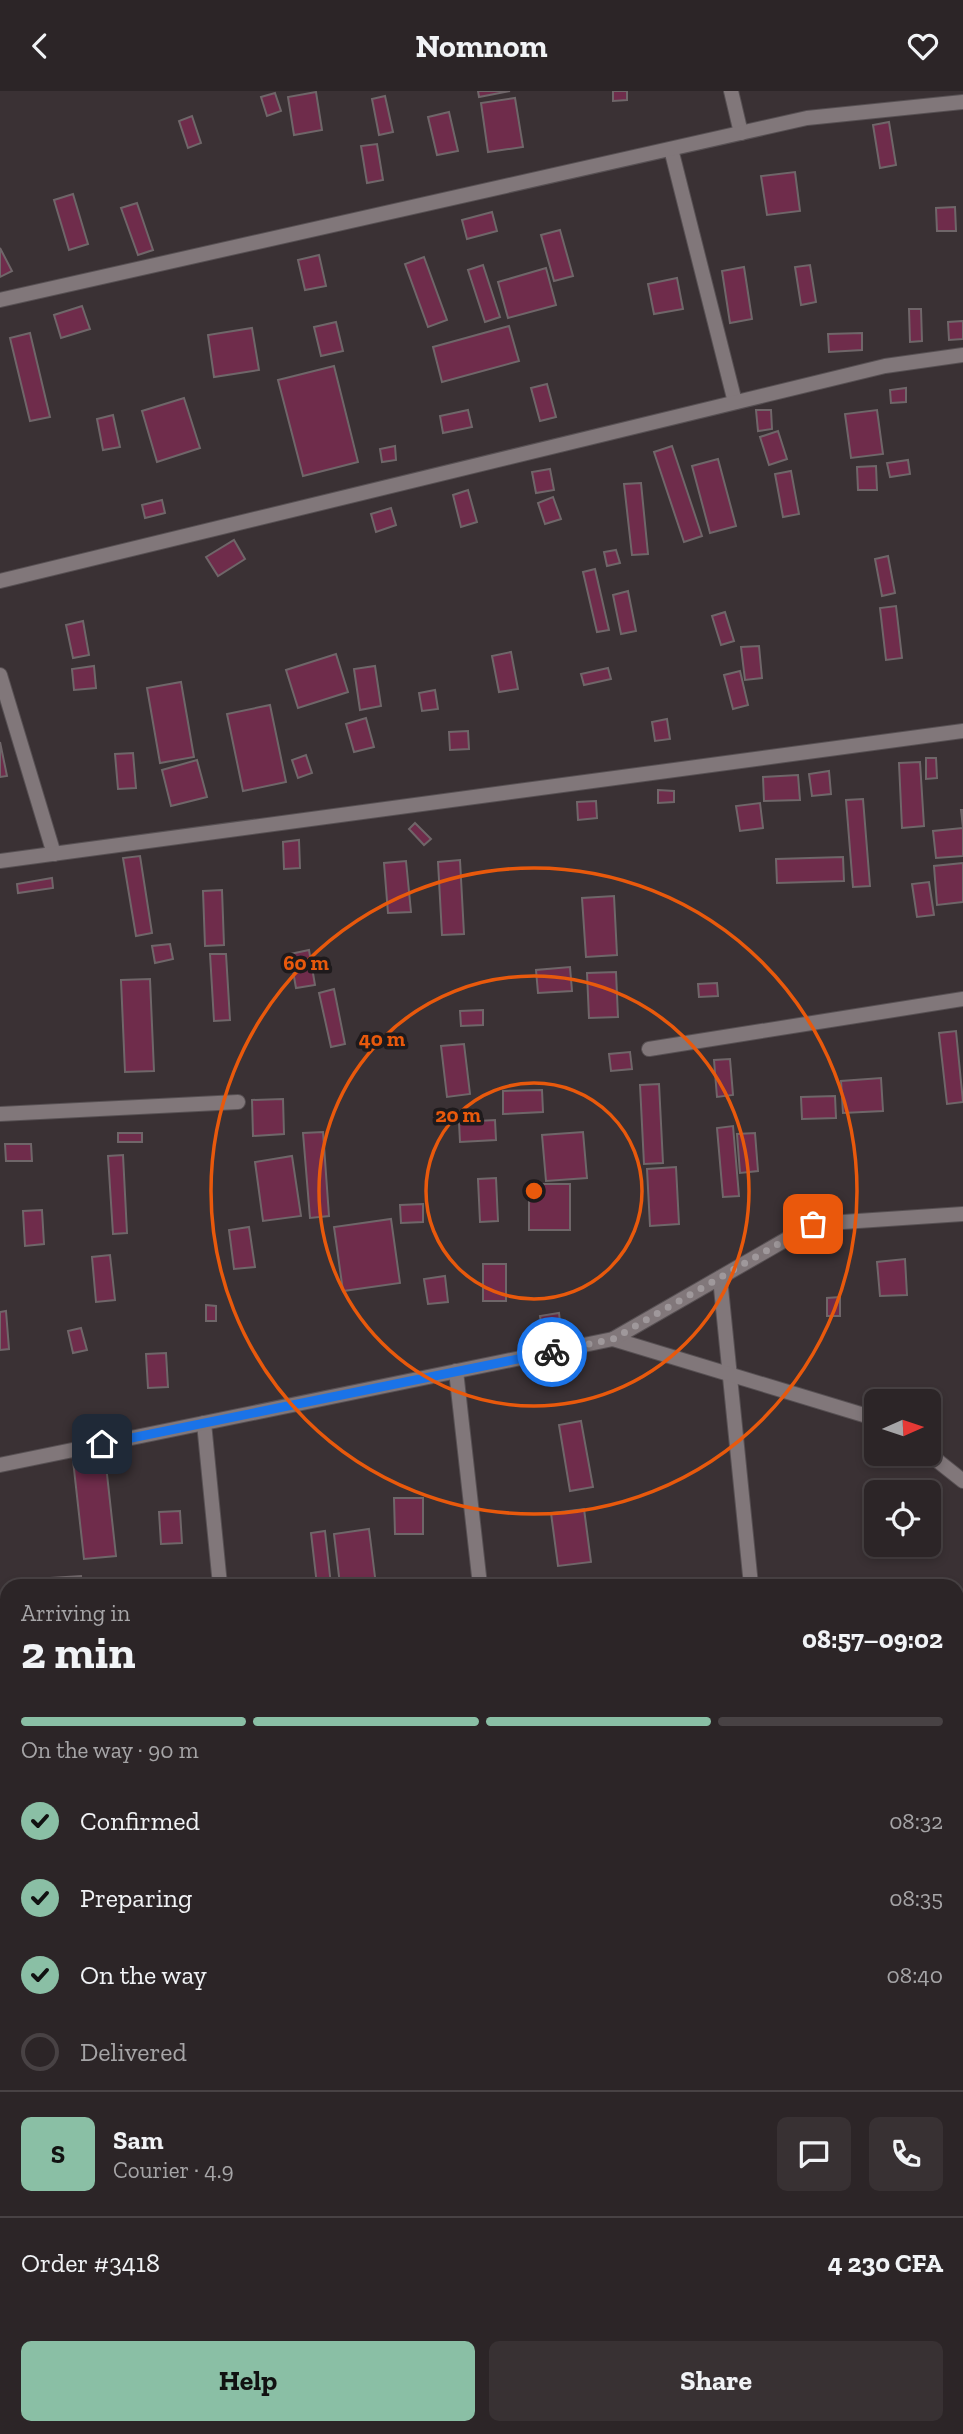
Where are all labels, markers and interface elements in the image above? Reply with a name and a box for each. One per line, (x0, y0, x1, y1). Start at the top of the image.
icon: back (21, 27, 59, 65)
text: Nomnom (415, 27, 548, 65)
icon: heart (904, 27, 942, 65)
text: 60 m (283, 950, 329, 975)
text: 40 m (359, 1026, 406, 1051)
text: 20 m (435, 1102, 481, 1127)
centre of rings (522, 1179, 546, 1203)
pin (783, 1194, 843, 1254)
icon: bag (794, 1205, 832, 1243)
courier (517, 1317, 587, 1387)
icon: bike (533, 1333, 571, 1371)
north arrow (864, 1389, 942, 1467)
map controls (864, 1389, 941, 1557)
pin (72, 1414, 132, 1474)
icon: home (83, 1425, 121, 1463)
button: locate (864, 1480, 941, 1557)
text: Arriving in (21, 1599, 130, 1627)
text: 08:57–09:02 (802, 1623, 943, 1655)
text: 2 min (21, 1625, 136, 1680)
text: On the way · 90 m (21, 1736, 199, 1764)
icon: check (21, 1802, 59, 1840)
text: Confirmed (80, 1805, 200, 1837)
text: 08:32 (889, 1807, 943, 1835)
icon: check (21, 1879, 59, 1917)
text: Preparing (80, 1882, 192, 1914)
text: 08:35 (889, 1884, 943, 1912)
icon: check (21, 1956, 59, 1994)
text: On the way (80, 1959, 207, 1991)
text: 08:40 (887, 1961, 943, 1989)
text: Delivered (80, 2036, 187, 2068)
button: chat (777, 2117, 851, 2191)
button: phone (869, 2117, 943, 2191)
text: Sam (113, 2124, 163, 2156)
text: S (51, 2138, 65, 2170)
text: Courier · 4.9 (113, 2156, 234, 2184)
text: Order #3418 (21, 2247, 160, 2279)
text: 4 230 CFA (828, 2247, 943, 2279)
button: Help (21, 2341, 475, 2421)
button: Share (489, 2341, 943, 2421)

